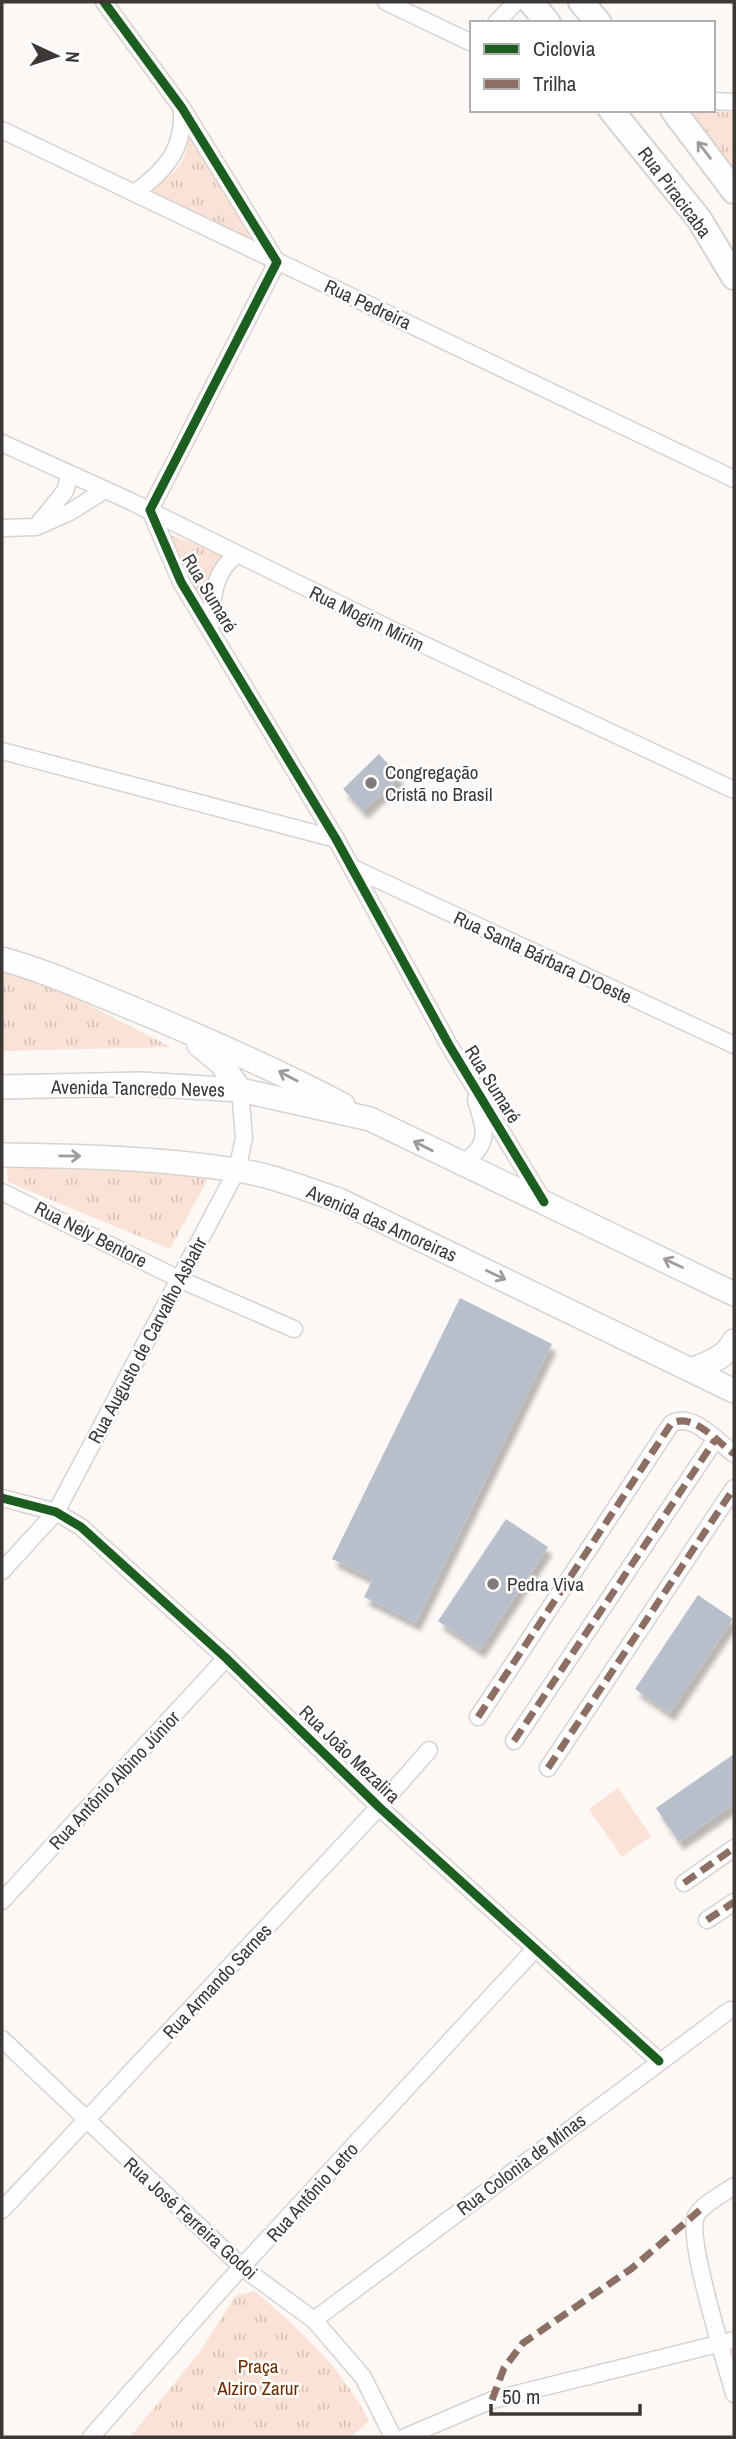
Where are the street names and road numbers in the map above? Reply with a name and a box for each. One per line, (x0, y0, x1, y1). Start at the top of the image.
street label: Rua Piracicaba (632, 141, 718, 243)
street label: Rua Pedreira (321, 273, 416, 336)
street label: Rua Sumaré (176, 549, 244, 637)
street label: Rua Mogim Mirim (305, 579, 429, 657)
street label: Rua Santa Bárbara D'Oeste (450, 904, 636, 1010)
street label: Rua Sumaré (459, 1040, 527, 1128)
street label: Avenida Tancredo Neves (50, 1073, 225, 1103)
street label: Avenida das Amoreiras (302, 1178, 461, 1268)
street label: Rua Nely Bentore (30, 1195, 152, 1273)
street label: Rua Augusto de Carvalho Asbahr (81, 1231, 213, 1448)
street label: Rua João Mezalira (294, 1699, 406, 1809)
street label: Rua Antônio Albino Júnior (43, 1704, 186, 1855)
street label: Rua Armando Sarnes (157, 1918, 277, 2044)
street label: Rua Colonia de Minas (451, 2107, 591, 2221)
street label: Rua Antônio Letro (260, 2137, 364, 2247)
street label: Rua José Ferreira Godoi (119, 2151, 263, 2285)

